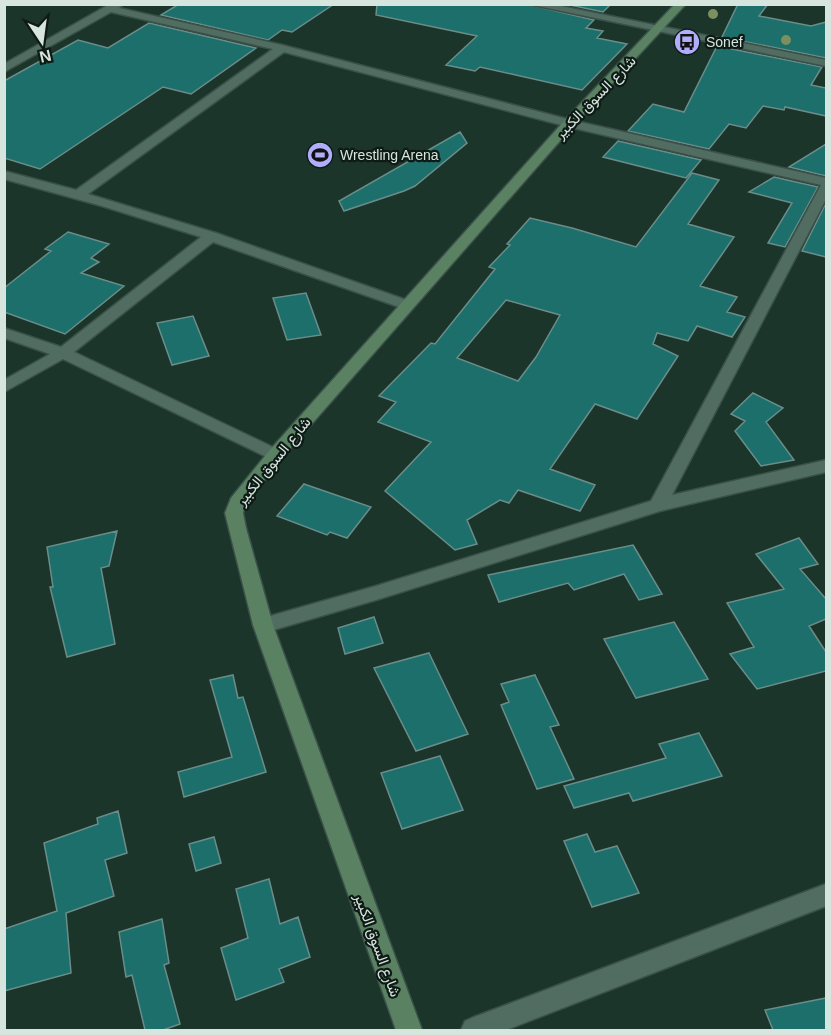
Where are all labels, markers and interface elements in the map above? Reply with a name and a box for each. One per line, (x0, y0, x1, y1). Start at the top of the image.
north arrow (12, 12, 72, 72)
bus stop icon: Sonef (672, 27, 702, 57)
place label: Sonef (706, 34, 743, 50)
text: N (38, 47, 53, 66)
street label: شارع السوق الكبير (551, 52, 641, 145)
sports icon: Wrestling Arena (305, 140, 335, 170)
place label: Wrestling Arena (340, 147, 439, 163)
street label: شارع السوق الكبير (232, 413, 316, 511)
street label: شارع السوق الكبير (348, 890, 405, 1000)

